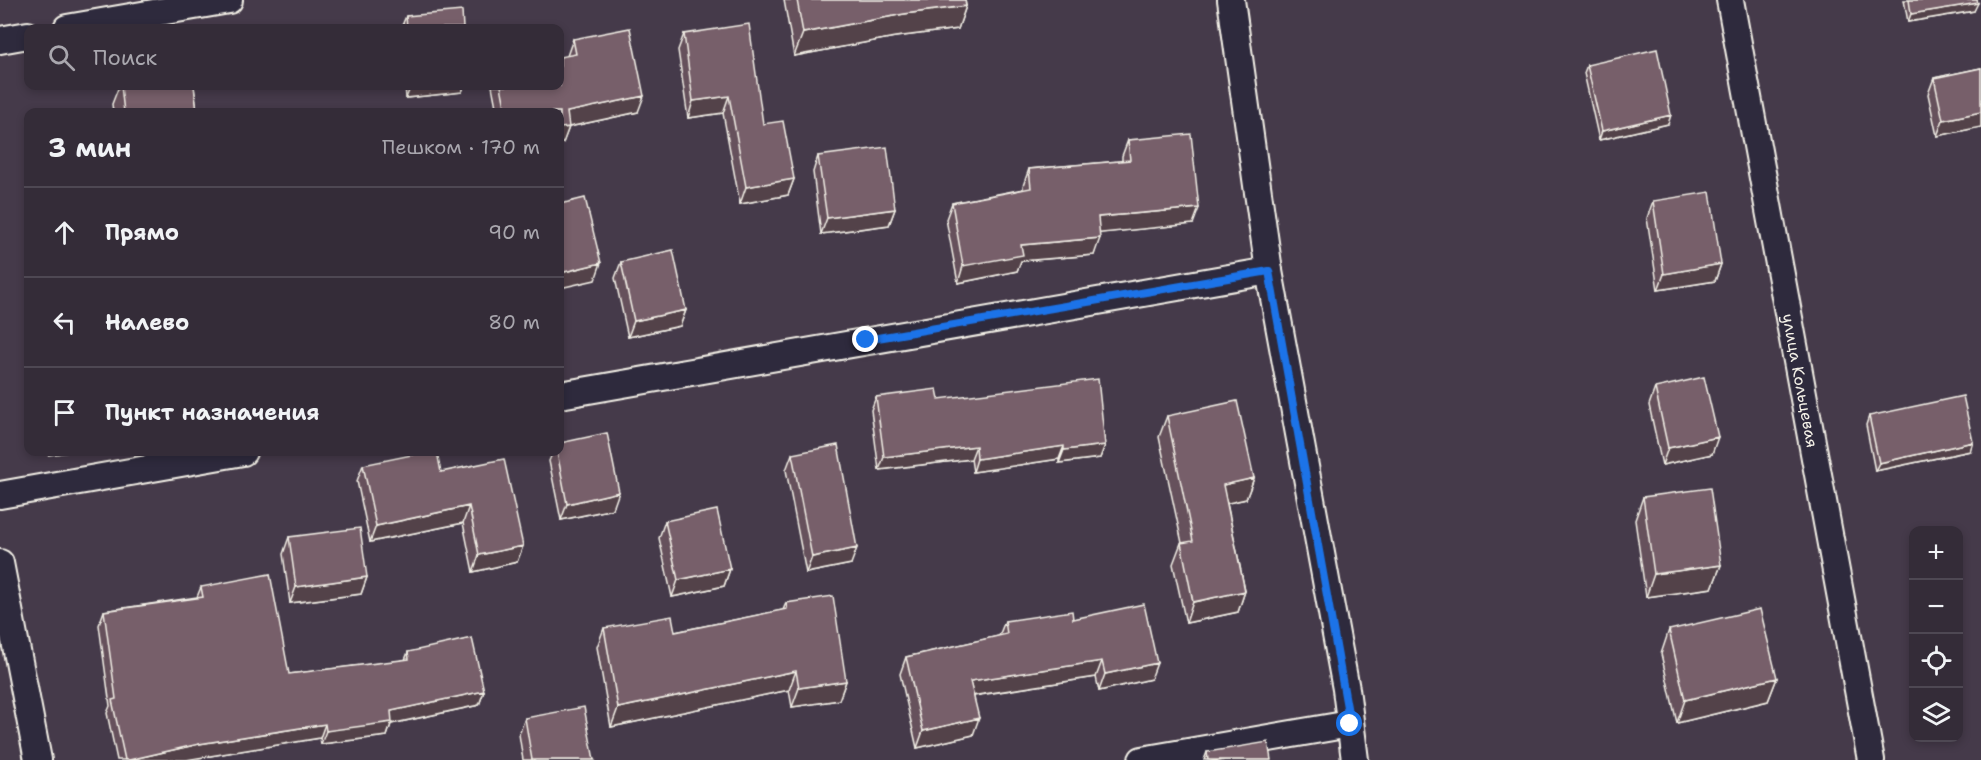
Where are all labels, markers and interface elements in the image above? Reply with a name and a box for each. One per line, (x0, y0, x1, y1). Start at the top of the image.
search box (24, 24, 564, 90)
icon: search (45, 41, 78, 74)
text: Поиск (93, 43, 157, 72)
text: 3 мин (48, 130, 131, 165)
text: Пешком · 170 m (382, 134, 540, 160)
icon: ahead (48, 216, 81, 249)
text: Прямо (105, 218, 179, 247)
text: 90 m (488, 219, 540, 245)
icon: left (48, 306, 81, 339)
text: Налево (105, 308, 189, 337)
text: 80 m (488, 309, 540, 335)
street label: улица Кольцевая (1777, 312, 1823, 449)
route end (852, 326, 878, 352)
icon: arrive (48, 396, 81, 429)
text: Пункт назначения (105, 398, 319, 427)
map controls (1909, 526, 1963, 742)
button: + (1909, 526, 1963, 580)
button: − (1909, 580, 1963, 634)
button: locate (1909, 634, 1963, 688)
button: layers (1909, 688, 1963, 742)
route start (1336, 710, 1362, 736)

